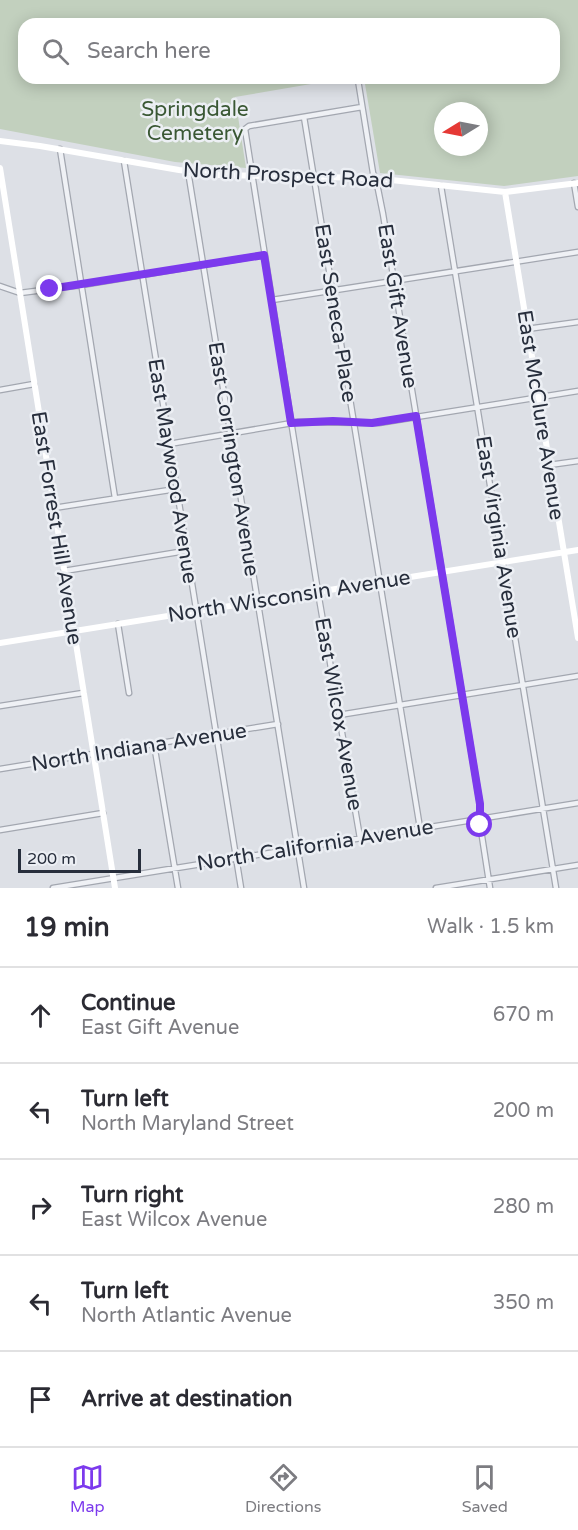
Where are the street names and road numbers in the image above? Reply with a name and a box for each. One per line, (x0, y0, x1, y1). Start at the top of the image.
street label: North Prospect Road (182, 158, 394, 193)
street label: East Seneca Place (309, 222, 362, 404)
street label: East Gift Avenue (372, 222, 423, 390)
street label: East McClure Avenue (512, 308, 569, 522)
street label: East Corrington Avenue (203, 340, 264, 578)
street label: East Maywood Avenue (142, 357, 203, 586)
street label: East Forrest Hill Avenue (26, 409, 87, 647)
street label: East Virginia Avenue (470, 434, 527, 640)
street label: North Wisconsin Avenue (166, 565, 412, 628)
street label: East Wilcox Avenue (309, 616, 368, 813)
street label: North Indiana Avenue (30, 718, 249, 777)
street label: North California Avenue (195, 814, 435, 877)

